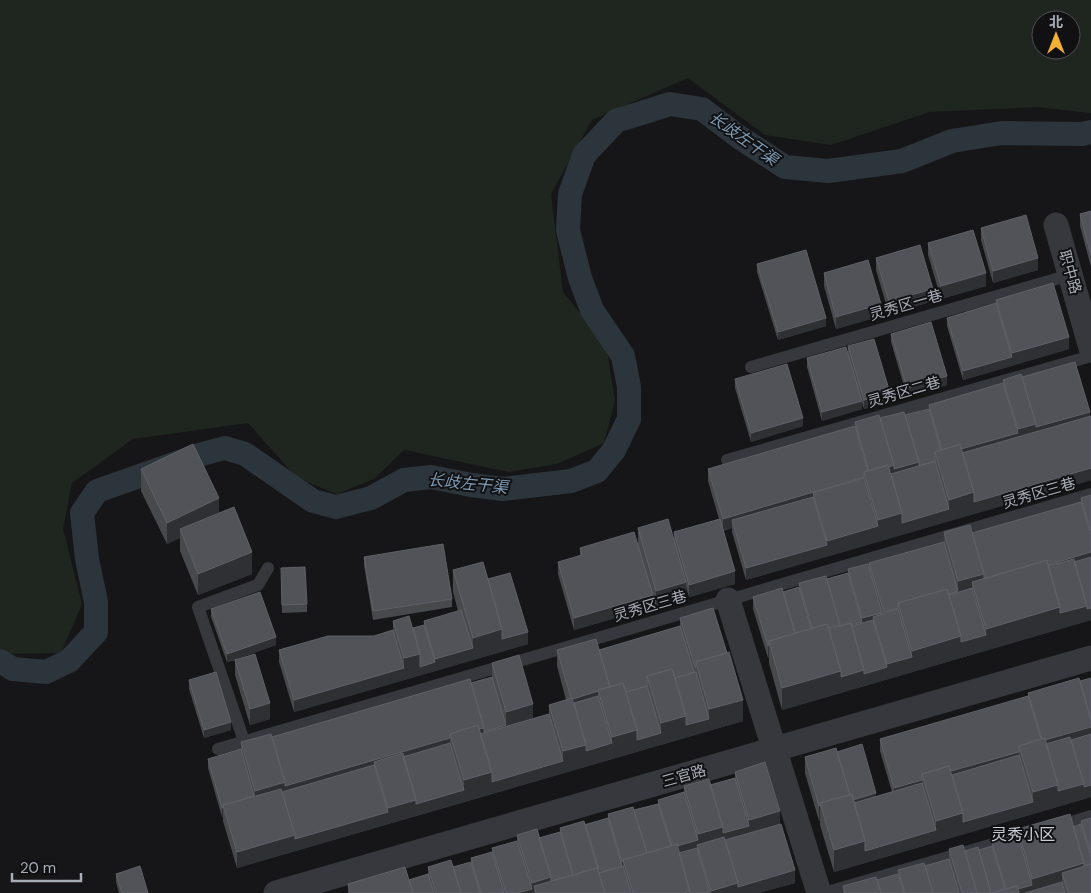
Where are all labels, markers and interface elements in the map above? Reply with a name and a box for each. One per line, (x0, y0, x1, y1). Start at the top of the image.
north arrow (1031, 10, 1081, 60)
text: 北 (1049, 13, 1063, 31)
water label: 长歧左干渠 (705, 107, 784, 171)
street label: 职中路 (1054, 248, 1086, 296)
street label: 灵秀区一巷 (867, 285, 945, 325)
street label: 灵秀区二巷 (865, 372, 943, 412)
water label: 长歧左干渠 (427, 469, 511, 498)
street label: 灵秀区三巷 (1000, 473, 1078, 513)
street label: 灵秀区三巷 (611, 586, 689, 626)
street label: 三官路 (660, 760, 708, 792)
district label: 灵秀小区 (991, 824, 1055, 845)
scale bar (12, 850, 81, 882)
text: 20 m (20, 858, 56, 878)

